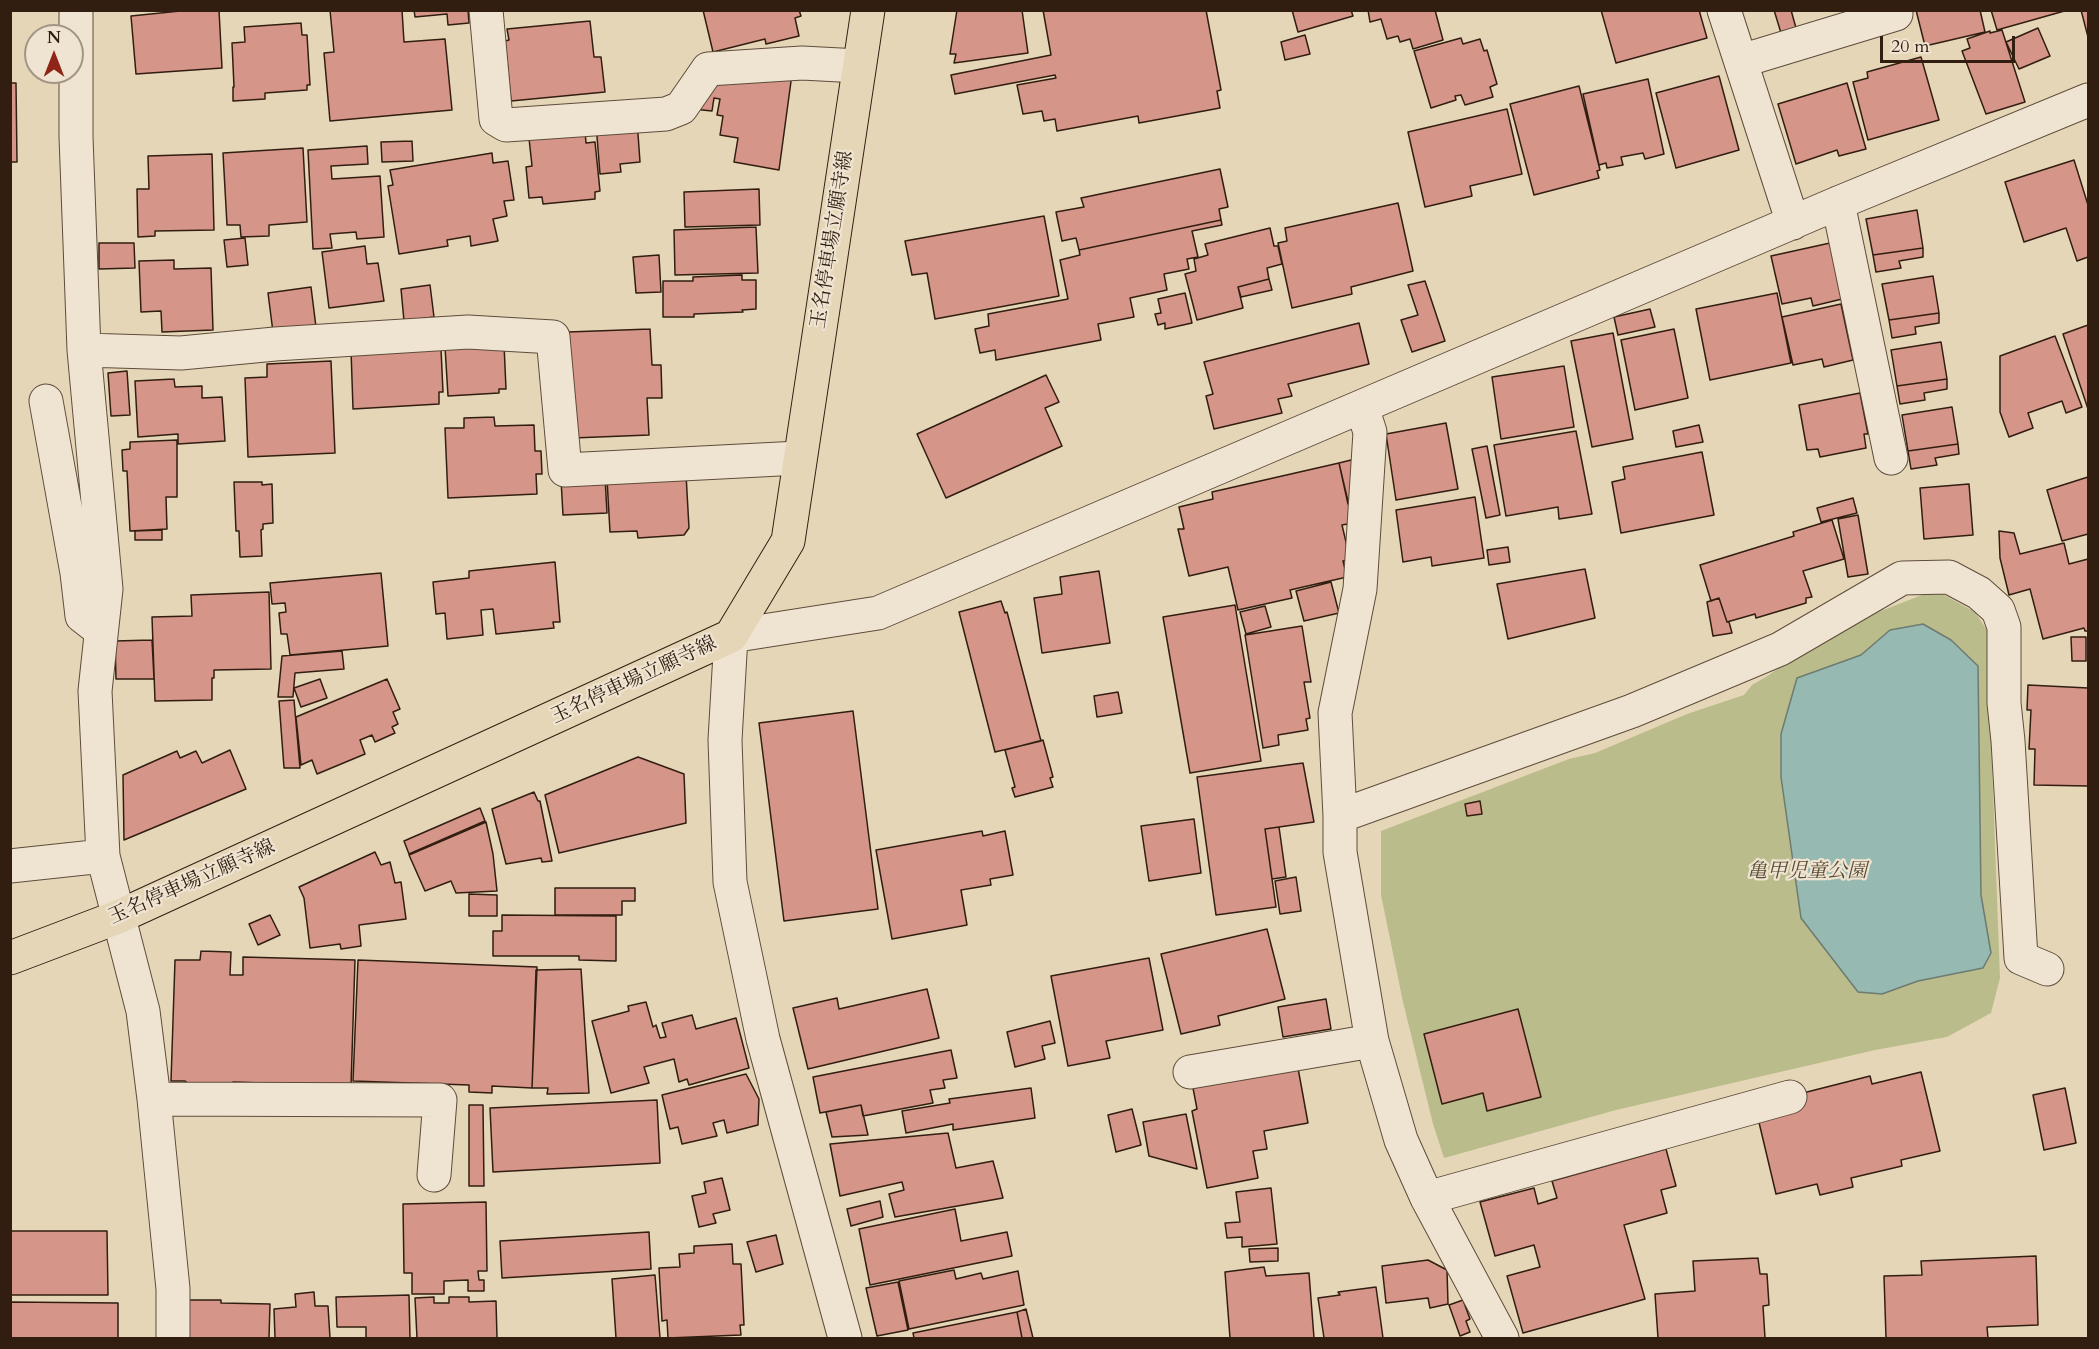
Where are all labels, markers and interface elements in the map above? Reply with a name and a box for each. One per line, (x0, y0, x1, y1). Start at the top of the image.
north arrow (24, 24, 84, 84)
scale bar (1883, 24, 2018, 62)
text: N (47, 27, 61, 49)
text: 20 m (1891, 34, 1930, 59)
street label: 玉名停車場立願寺線 (807, 149, 859, 331)
street label: 玉名停車場立願寺線 (547, 632, 721, 730)
street label: 玉名停車場立願寺線 (105, 835, 279, 931)
park label: 亀甲児童公園 (1747, 860, 1867, 884)

